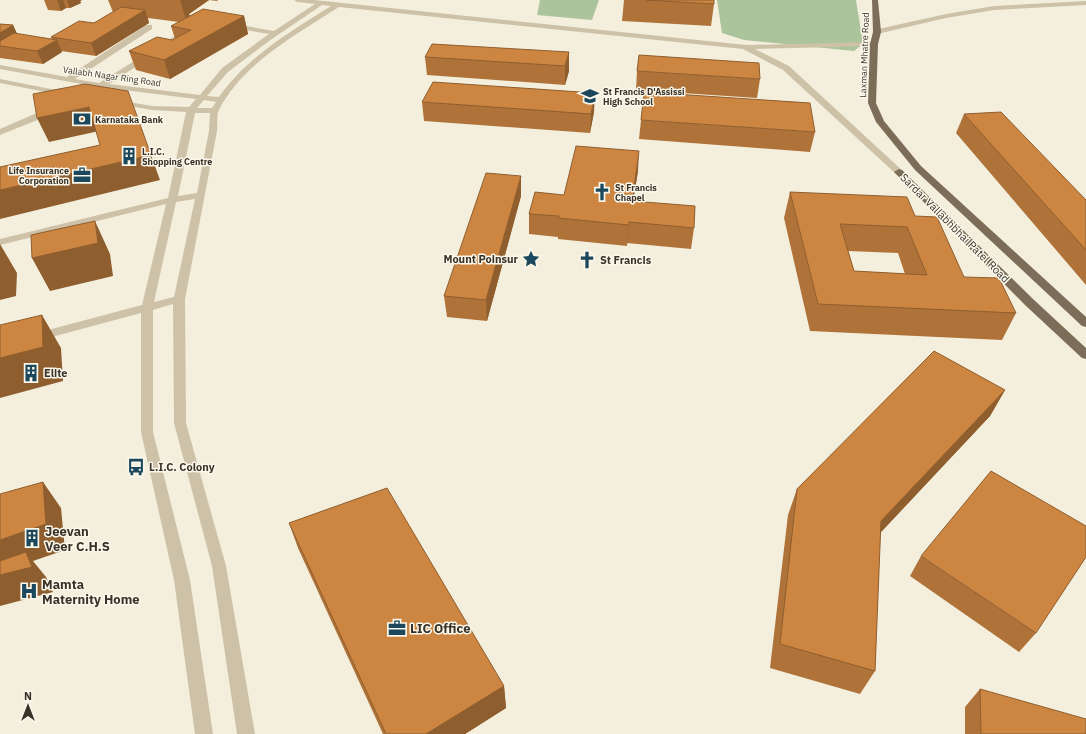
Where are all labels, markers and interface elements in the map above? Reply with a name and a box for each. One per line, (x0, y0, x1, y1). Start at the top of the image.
street label: Laxman Mhatre Road (857, 12, 871, 98)
street label: Vallabh Nagar Ring Road (62, 64, 162, 88)
school or university icon: St Francis D'Assissi High School (580, 86, 600, 106)
place label: St Francis D'Assissi High School (603, 86, 685, 107)
bank icon: Karnataka Bank (72, 109, 92, 129)
place label: Karnataka Bank (95, 114, 164, 125)
building icon: L.I.C. Shopping Centre (119, 146, 139, 166)
place label: L.I.C. Shopping Centre (142, 146, 212, 167)
place label: Life Insurance Corporation (8, 165, 69, 186)
office icon: Life Insurance Corporation (72, 165, 92, 185)
street label: Sardar Vallabhbhai Patel Road (897, 170, 1013, 286)
church icon: St Francis Chapel (592, 182, 612, 202)
place label: St Francis Chapel (615, 182, 657, 203)
place icon: Mount Poinsur (521, 249, 541, 269)
church icon: St Francis (577, 250, 597, 270)
place label: Mount Poinsur (443, 252, 519, 266)
place label: St Francis (600, 253, 652, 267)
building icon: Elite (21, 363, 41, 383)
place label: Elite (44, 366, 68, 380)
bus stop icon: L.I.C. Colony (126, 457, 146, 477)
place label: L.I.C. Colony (149, 460, 215, 474)
place label: Jeevan Veer C.H.S (45, 523, 110, 555)
building icon: Jeevan Veer C.H.S (22, 528, 42, 548)
place label: Mamta Maternity Home (42, 576, 140, 608)
hospital icon: Mamta Maternity Home (19, 581, 39, 601)
office icon: LIC Office (387, 618, 407, 638)
place label: LIC Office (410, 620, 470, 637)
north arrow (8, 686, 48, 726)
text: N (24, 689, 32, 703)

